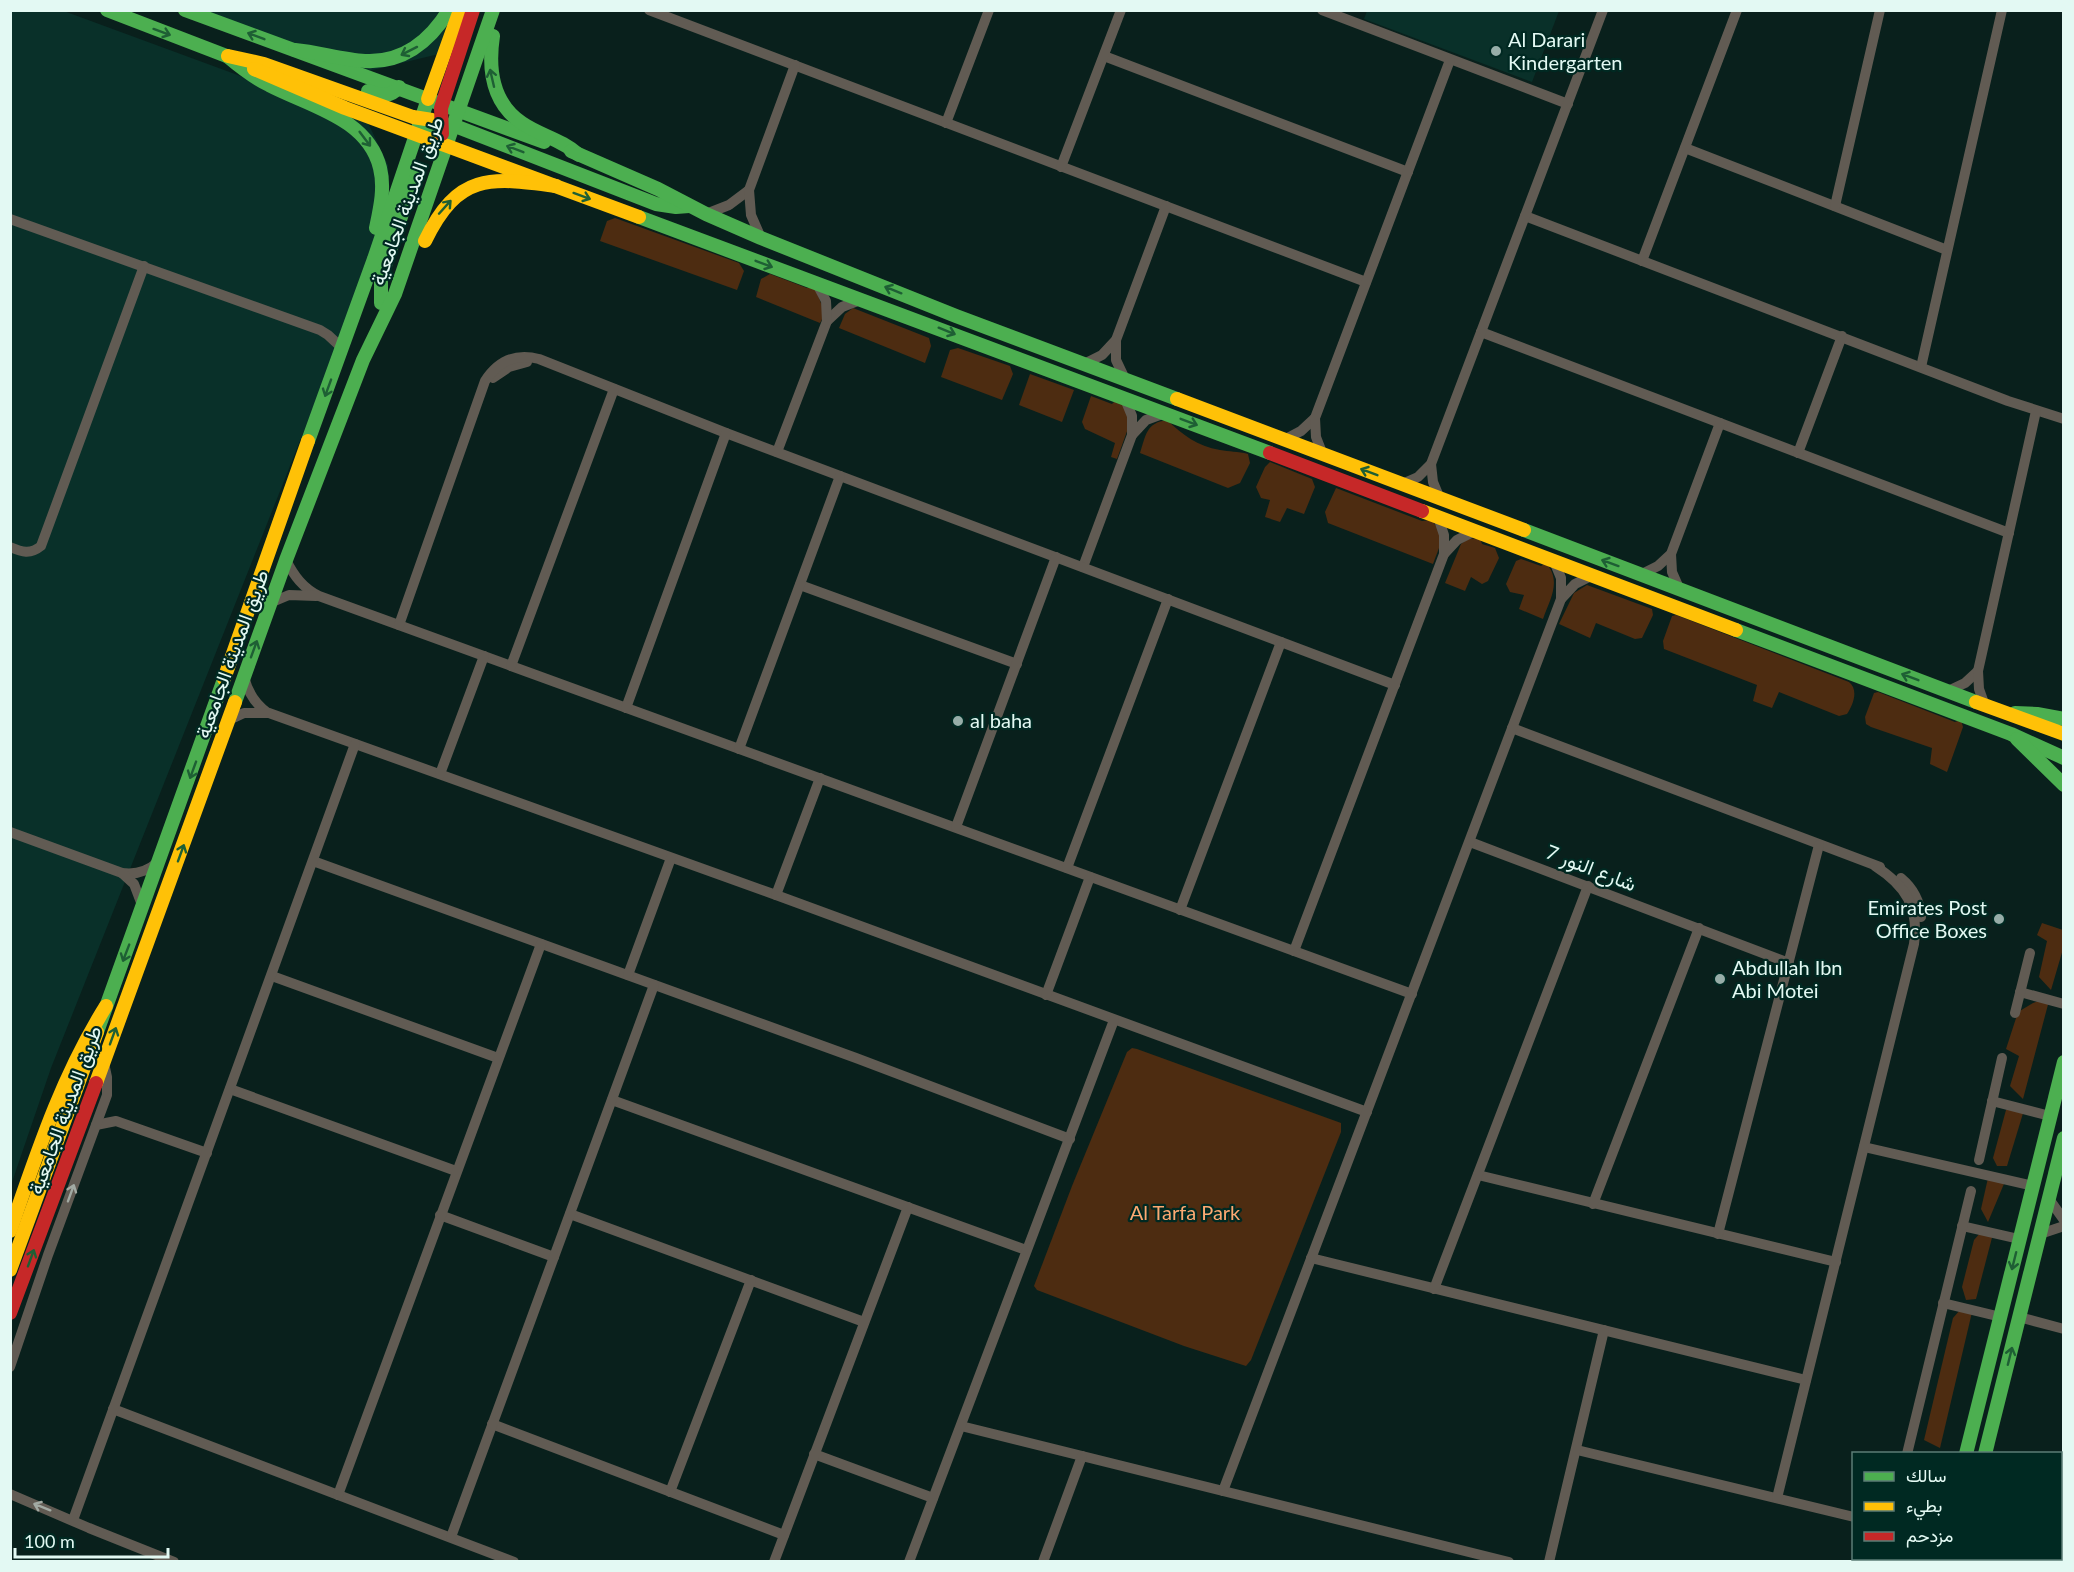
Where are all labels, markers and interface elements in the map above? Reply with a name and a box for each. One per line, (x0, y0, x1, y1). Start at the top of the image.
one-way arrow (152, 27, 171, 38)
place label: Al Darari Kindergarten (1508, 27, 1622, 74)
one-way arrow (248, 30, 266, 41)
marker: Al Darari Kindergarten (1489, 44, 1503, 58)
one-way arrow (400, 46, 418, 58)
one-way arrow (486, 69, 498, 88)
street label: طريق المدينة الجامعية (364, 113, 450, 289)
one-way arrow (359, 131, 372, 147)
one-way arrow (507, 143, 525, 154)
one-way arrow (572, 191, 590, 202)
one-way arrow (438, 200, 452, 215)
one-way arrow (754, 259, 773, 270)
one-way arrow (884, 284, 902, 295)
one-way arrow (937, 327, 956, 338)
one-way arrow (321, 378, 332, 397)
one-way arrow (1179, 417, 1198, 428)
one-way arrow (1360, 466, 1379, 477)
one-way arrow (1602, 556, 1620, 567)
street label: طريق المدينة الجامعية (189, 566, 275, 742)
one-way arrow (249, 641, 260, 659)
one-way arrow (1901, 671, 1920, 682)
place label: al baha (970, 708, 1032, 732)
marker: al baha (951, 714, 965, 728)
one-way arrow (186, 760, 197, 778)
street label: شارع النور 7 (1542, 839, 1640, 898)
one-way arrow (177, 844, 188, 863)
place label: Emirates Post Office Boxes (1867, 895, 1987, 942)
marker: Emirates Post Office Boxes (1992, 912, 2006, 926)
one-way arrow (119, 943, 130, 961)
place label: Abdullah Ibn Abi Motei (1732, 955, 1843, 1002)
marker: Abdullah Ibn Abi Motei (1713, 972, 1727, 986)
street label: طريق المدينة الجامعية (22, 1022, 108, 1198)
one-way arrow (109, 1027, 120, 1046)
one-way arrow (66, 1184, 77, 1203)
park label: Al Tarfa Park (1130, 1200, 1241, 1224)
one-way arrow (26, 1249, 37, 1268)
one-way arrow (2008, 1251, 2019, 1270)
one-way arrow (2004, 1347, 2016, 1366)
legend (1852, 1452, 2062, 1560)
text: سالك (1906, 1464, 1946, 1486)
text: بطيء (1906, 1494, 1942, 1521)
one-way arrow (33, 1501, 52, 1512)
scale bar (15, 1521, 168, 1559)
text: مزدحم (1906, 1524, 1953, 1548)
text: 100 m (24, 1530, 75, 1552)

